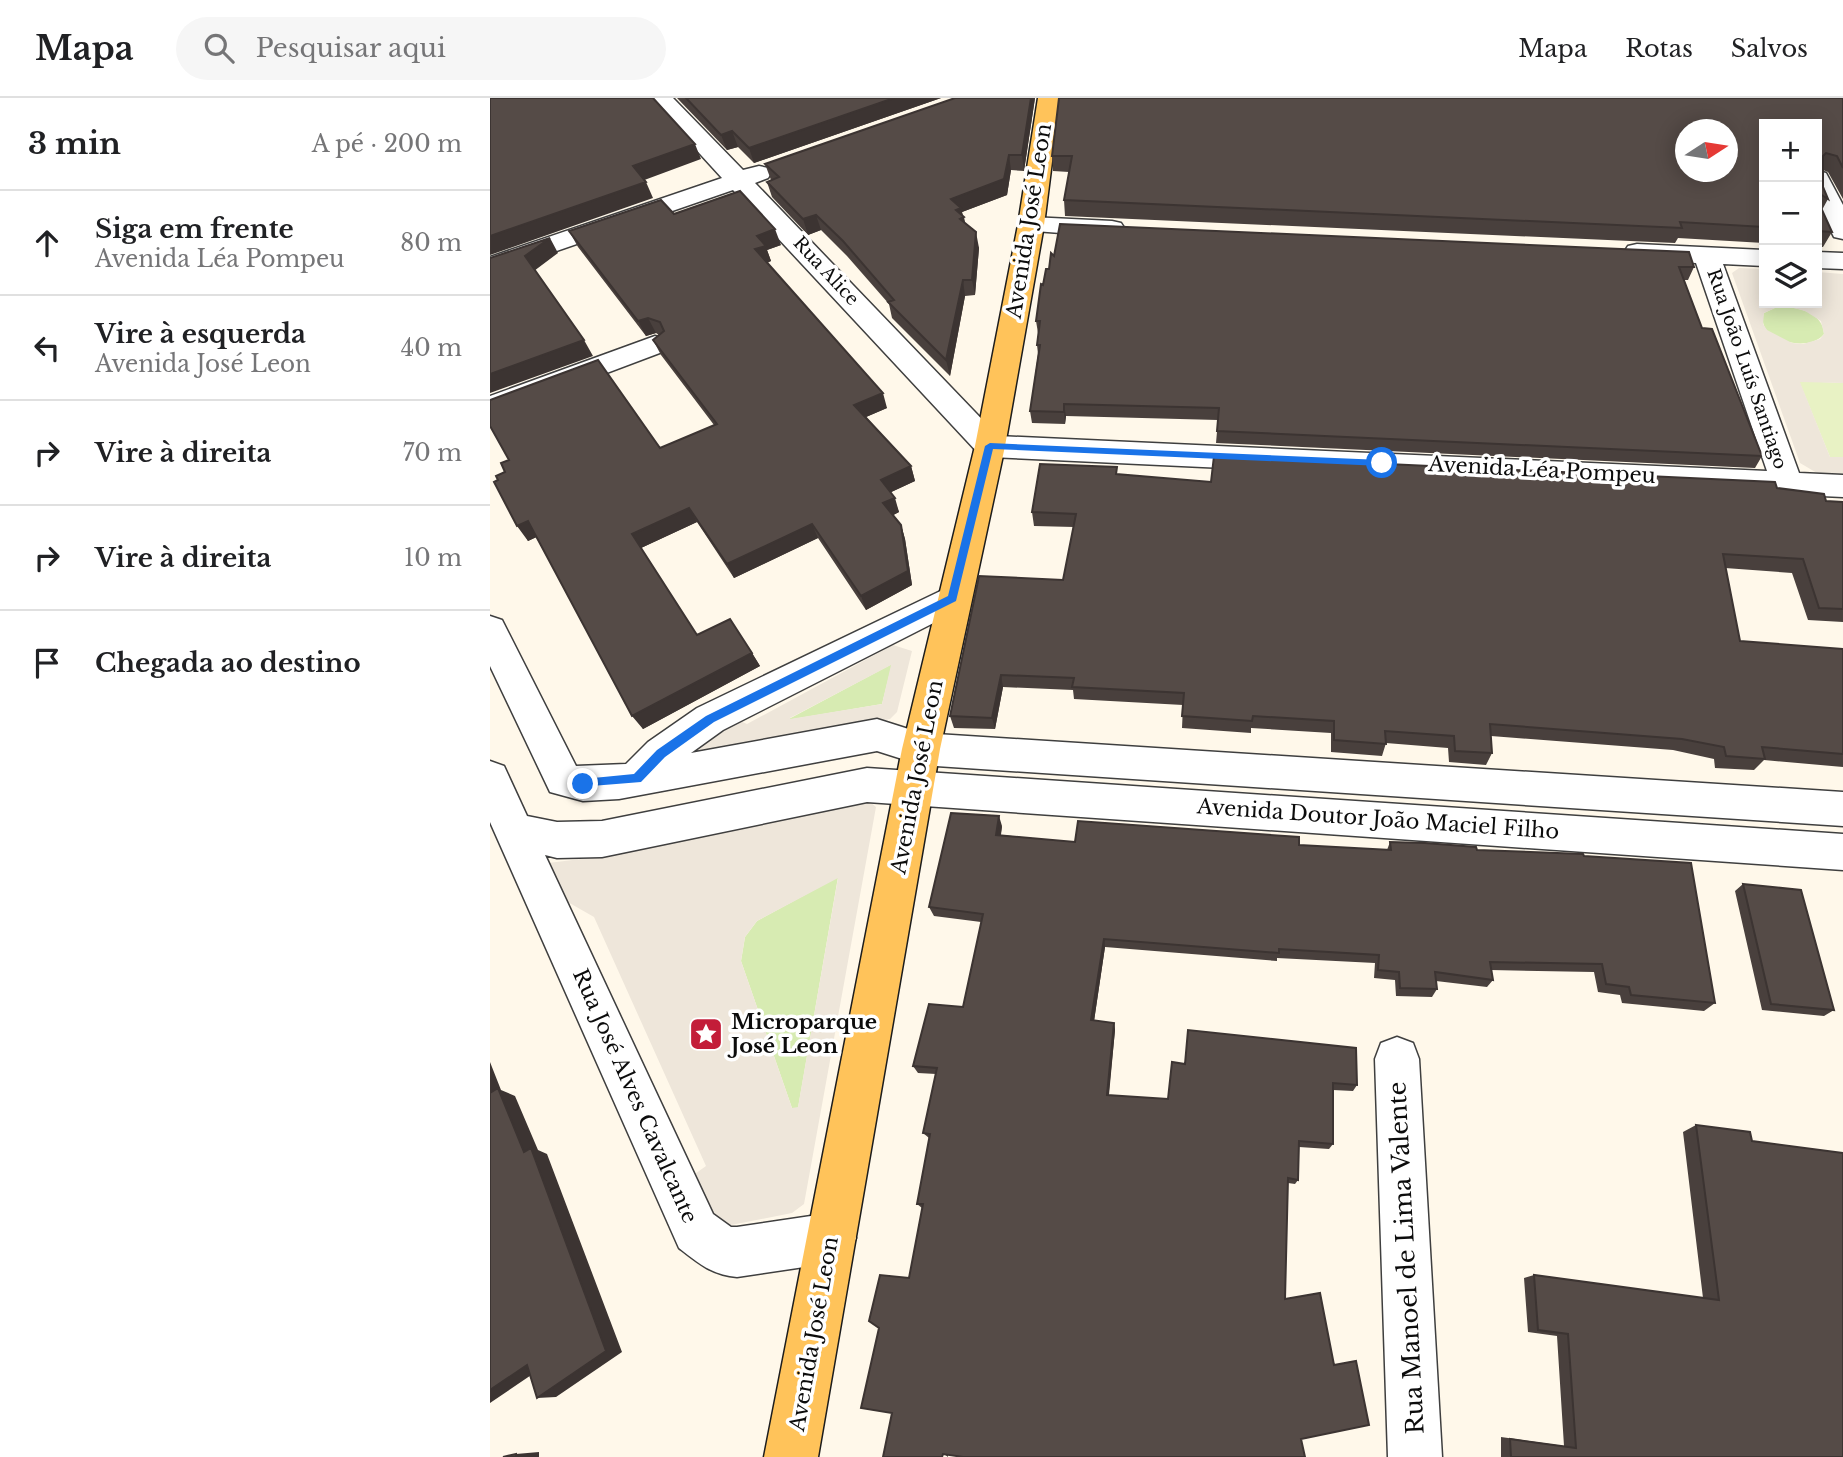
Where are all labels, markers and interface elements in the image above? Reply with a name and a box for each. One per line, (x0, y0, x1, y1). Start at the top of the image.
search box (176, 17, 666, 80)
text: Mapa (35, 28, 134, 69)
icon: search (200, 29, 238, 67)
text: Pesquisar aqui (256, 32, 446, 64)
text: Mapa (1518, 34, 1587, 63)
text: Rotas (1625, 34, 1693, 63)
text: Salvos (1731, 34, 1808, 63)
north arrow (1675, 119, 1738, 182)
map controls (1759, 119, 1822, 308)
button: + (1759, 119, 1822, 182)
street label: Avenida José Leon (1001, 122, 1057, 321)
text: 3 min (28, 125, 121, 162)
text: A pé · 200 m (312, 130, 462, 158)
button: − (1759, 182, 1822, 245)
text: Siga em frente (95, 213, 294, 245)
icon: ahead (28, 224, 66, 262)
text: 80 m (400, 229, 462, 257)
street label: Rua Alice (789, 232, 863, 310)
text: Avenida Léa Pompeu (95, 245, 344, 273)
button: layers (1759, 245, 1822, 308)
street label: Rua João Luís Santiago (1702, 266, 1792, 472)
text: Vire à esquerda (95, 318, 306, 350)
icon: left (28, 329, 66, 367)
text: 40 m (401, 334, 462, 362)
text: Avenida José Leon (95, 350, 311, 378)
icon: right (28, 434, 66, 472)
text: Vire à direita (95, 437, 271, 469)
text: 70 m (403, 439, 462, 467)
route start (1366, 447, 1397, 478)
street label: Avenida Léa Pompeu (1427, 451, 1656, 489)
icon: right (28, 539, 66, 577)
text: Vire à direita (95, 542, 271, 574)
text: 10 m (404, 544, 462, 572)
icon: arrive (28, 644, 66, 682)
text: Chegada ao destino (95, 647, 361, 679)
street label: Avenida José Leon (885, 678, 949, 877)
route end (567, 768, 598, 799)
street label: Avenida Doutor João Maciel Filho (1195, 793, 1560, 845)
street label: Rua José Alves Cavalcante (567, 965, 703, 1227)
place label: Microparque José Leon (727, 1009, 877, 1059)
place icon: Microparque José Leon (687, 1015, 725, 1053)
street label: Rua Manoel de Lima Valente (1382, 1081, 1430, 1435)
street label: Avenida José Leon (784, 1235, 844, 1434)

